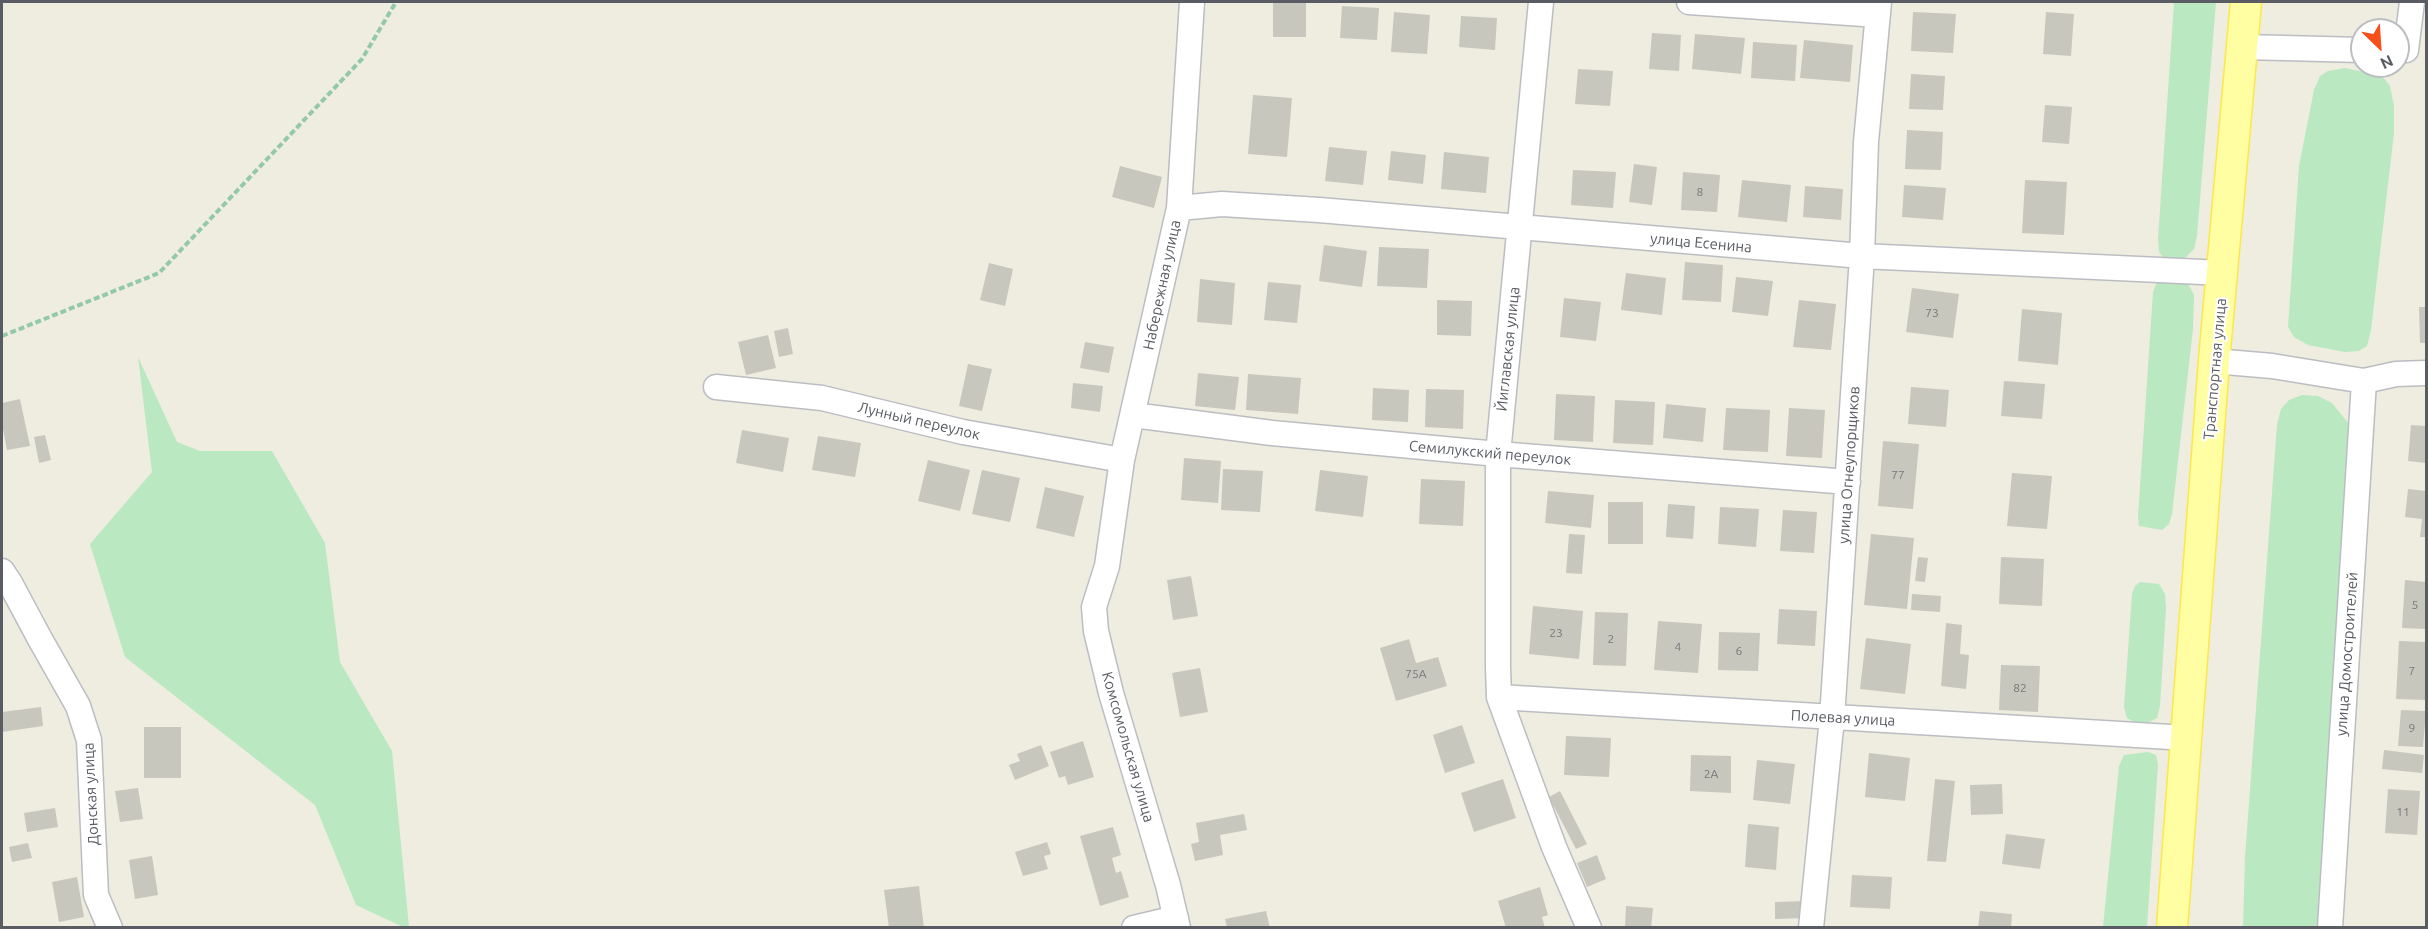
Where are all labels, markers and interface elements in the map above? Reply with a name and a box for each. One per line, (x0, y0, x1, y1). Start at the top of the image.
north arrow (2350, 18, 2410, 78)
text: N (2378, 52, 2396, 73)
house number: 8 (1697, 185, 1703, 199)
street label: Набережная улица (1139, 218, 1185, 352)
street label: улица Есенина (1649, 230, 1753, 256)
street label: Йиглавская улица (1493, 286, 1523, 412)
street label: Транспортная улица (2200, 297, 2230, 441)
house number: 73 (1925, 306, 1939, 320)
street label: улица Огнеупорщиков (1835, 385, 1863, 545)
street label: Лунный переулок (856, 398, 982, 444)
street label: Семилукский переулок (1408, 437, 1572, 469)
house number: 77 (1891, 468, 1905, 482)
street label: улица Домостроителей (2332, 571, 2362, 737)
house number: 5 (2412, 598, 2418, 612)
house number: 23 (1549, 626, 1563, 640)
house number: 2 (1608, 632, 1614, 646)
house number: 4 (1675, 640, 1681, 654)
house number: 6 (1736, 644, 1742, 658)
house number: 7 (2409, 664, 2415, 678)
house number: 75А (1405, 667, 1427, 681)
street label: Комсомольская улица (1098, 670, 1158, 824)
house number: 82 (2013, 681, 2027, 695)
street label: Полевая улица (1790, 706, 1896, 730)
house number: 9 (2409, 721, 2415, 735)
street label: Донская улица (79, 742, 103, 846)
house number: 2А (1704, 767, 1718, 781)
house number: 11 (2396, 805, 2410, 819)

